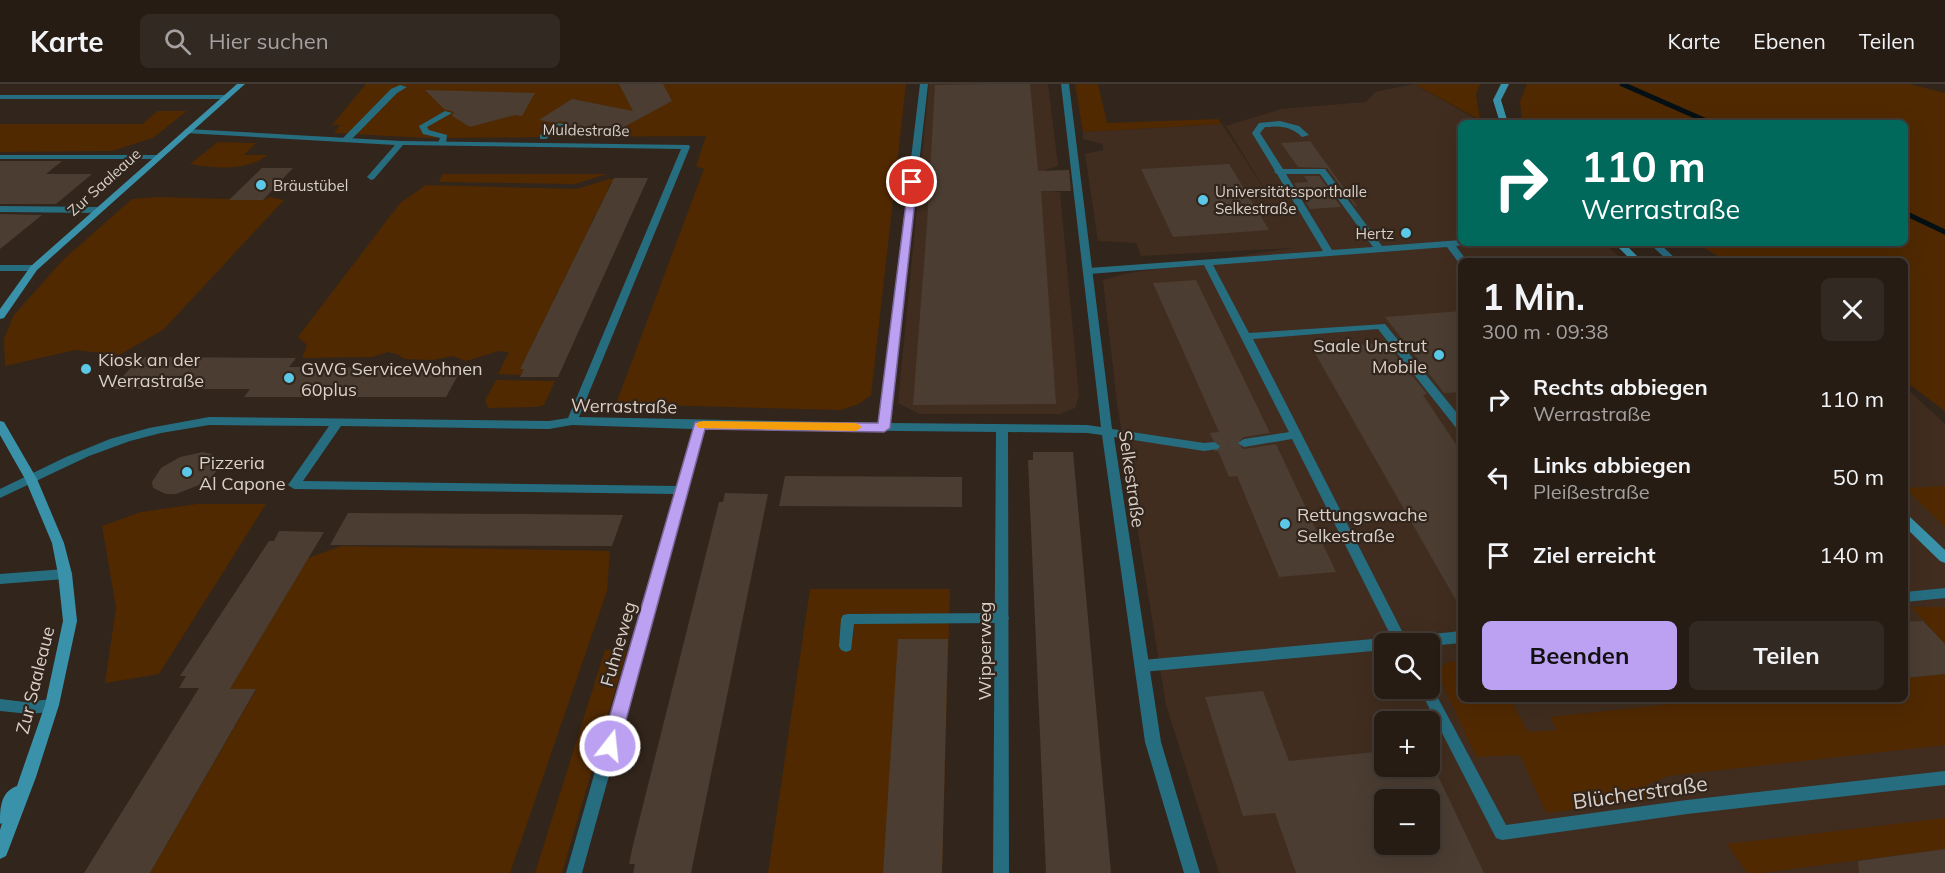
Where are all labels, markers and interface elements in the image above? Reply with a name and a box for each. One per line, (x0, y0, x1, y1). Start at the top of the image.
search box (140, 14, 560, 68)
text: Karte (30, 24, 104, 59)
icon: search (161, 25, 194, 58)
text: Hier suchen (209, 27, 329, 55)
text: Karte (1668, 28, 1720, 54)
text: Ebenen (1753, 28, 1826, 54)
text: Teilen (1859, 28, 1915, 54)
street label: Muldestraße (542, 120, 630, 140)
text: 110 m (1581, 140, 1706, 193)
street label: Zur Saaleaue (64, 144, 144, 220)
icon: right (1482, 144, 1560, 222)
pin (886, 156, 937, 207)
icon: arrive (895, 165, 928, 198)
place label: Bräustübel (273, 176, 348, 195)
marker: Bräustübel (254, 178, 268, 192)
place label: Universitätssporthalle Selkestraße (1215, 182, 1367, 218)
text: Werrastraße (1581, 192, 1740, 226)
marker: Universitätssporthalle Selkestraße (1196, 193, 1210, 207)
place label: Hertz (1355, 224, 1394, 243)
marker: Hertz (1399, 226, 1413, 240)
text: 1 Min. (1482, 274, 1585, 319)
button: close (1821, 278, 1884, 341)
text: 300 m · 09:38 (1482, 319, 1608, 344)
place label: Saale Unstrut Mobile (1313, 334, 1427, 378)
place label: Kiosk an der Werrastraße (98, 348, 204, 392)
marker: Saale Unstrut Mobile (1432, 348, 1446, 362)
place label: GWG ServiceWohnen 60plus (301, 357, 483, 401)
marker: Kiosk an der Werrastraße (79, 362, 93, 376)
marker: GWG ServiceWohnen 60plus (282, 371, 296, 385)
text: Rechts abbiegen (1533, 373, 1708, 401)
icon: right (1482, 383, 1515, 416)
text: 110 m (1819, 385, 1884, 413)
street label: Werrastraße (571, 394, 677, 418)
text: Werrastraße (1533, 401, 1651, 426)
street label: Selkestraße (1114, 429, 1150, 529)
place label: Pizzeria Al Capone (199, 451, 285, 495)
text: Links abbiegen (1533, 451, 1691, 479)
icon: left (1482, 461, 1515, 494)
text: 50 m (1833, 463, 1884, 491)
marker: Pizzeria Al Capone (180, 465, 194, 479)
text: Pleißestraße (1533, 479, 1650, 504)
place label: Rettungswache Selkestraße (1297, 503, 1427, 547)
marker: Rettungswache Selkestraße (1278, 517, 1292, 531)
icon: arrive (1482, 539, 1515, 572)
text: Ziel erreicht (1533, 541, 1656, 569)
text: 140 m (1819, 541, 1884, 569)
street label: Fuhneweg (595, 599, 641, 689)
street label: Wipperweg (973, 602, 996, 700)
button: Beenden (1482, 621, 1677, 690)
button: Teilen (1689, 621, 1884, 690)
street label: Zur Saaleaue (11, 624, 59, 736)
map controls (1374, 633, 1440, 855)
button: search (1374, 633, 1440, 699)
button: + (1374, 711, 1440, 777)
position arrow (578, 714, 642, 778)
street label: Blücherstraße (1571, 770, 1709, 814)
button: − (1374, 789, 1440, 855)

